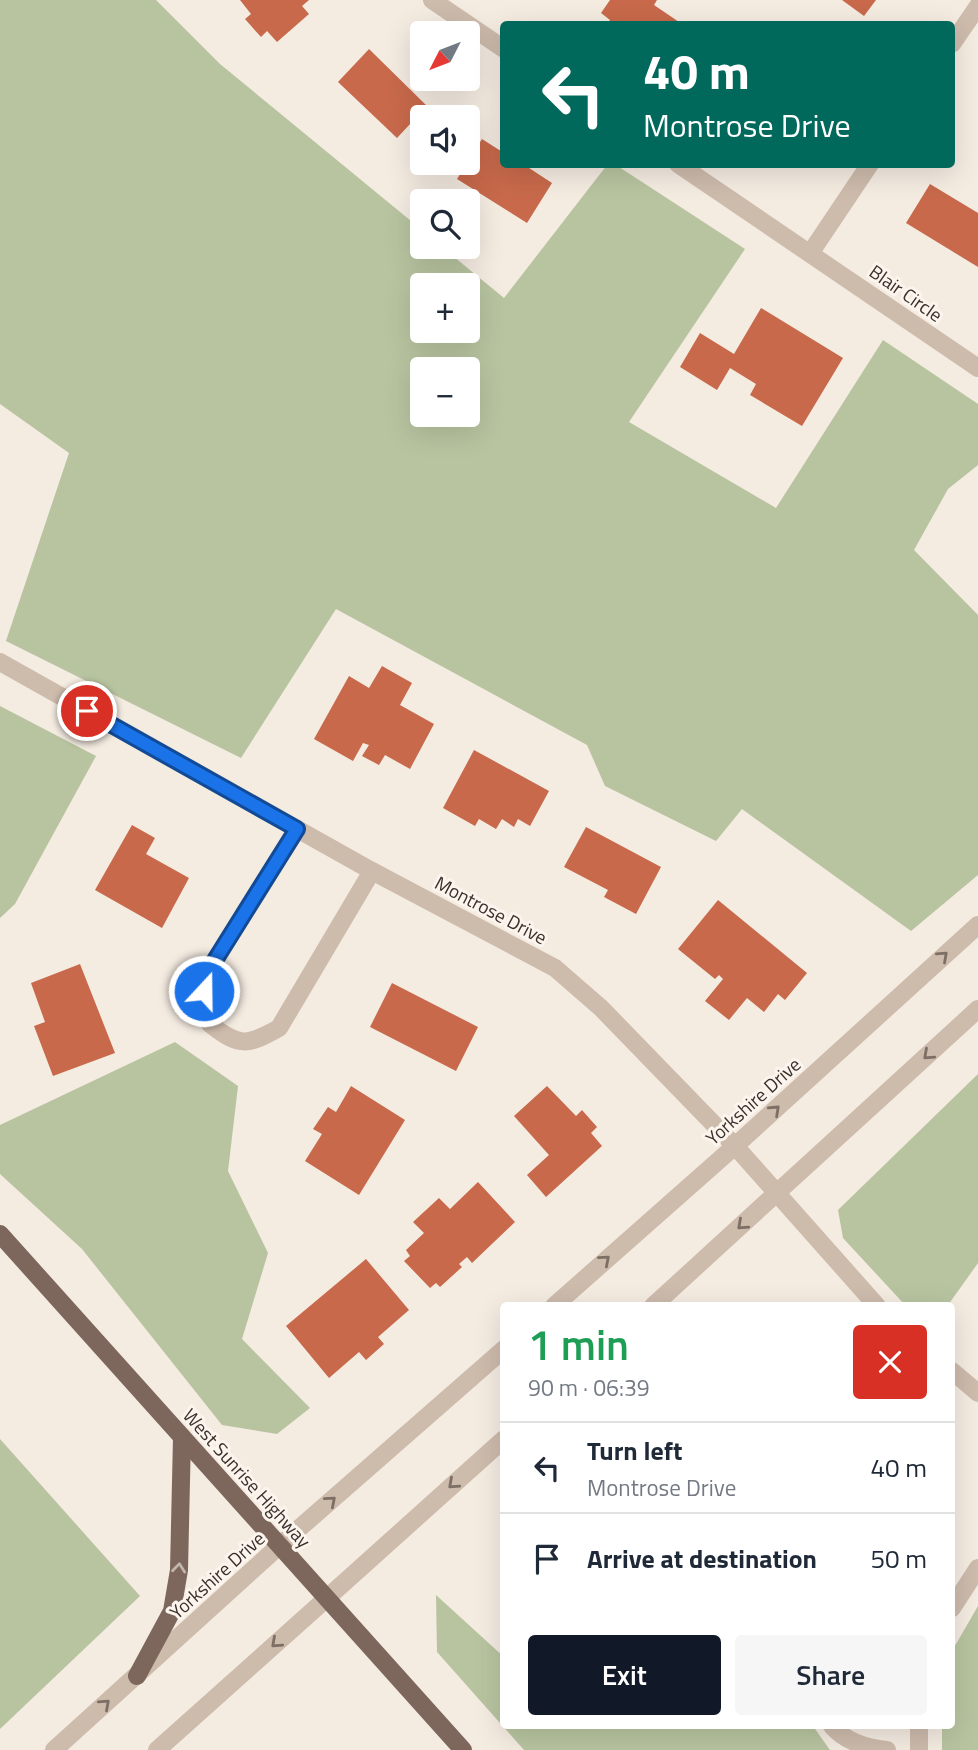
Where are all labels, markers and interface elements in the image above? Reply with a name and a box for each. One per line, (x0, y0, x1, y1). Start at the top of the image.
north arrow (410, 21, 480, 91)
map controls (410, 21, 480, 427)
text: 40 m (643, 33, 750, 108)
icon: left (528, 49, 619, 140)
text: Montrose Drive (643, 101, 851, 149)
button: sound (410, 105, 480, 175)
button: search (410, 189, 480, 259)
street label: Blair Circle (864, 257, 949, 328)
button: + (410, 273, 480, 343)
button: − (410, 357, 480, 427)
pin (57, 681, 117, 741)
icon: arrive (68, 692, 106, 730)
street label: Montrose Drive (430, 868, 552, 951)
one-way arrow (935, 952, 948, 964)
position arrow (167, 954, 241, 1028)
one-way arrow (923, 1046, 936, 1059)
street label: Yorkshire Drive (699, 1050, 807, 1151)
one-way arrow (767, 1105, 780, 1118)
one-way arrow (737, 1217, 750, 1229)
one-way arrow (597, 1256, 610, 1269)
text: 1 min (528, 1312, 629, 1376)
button: close (853, 1325, 927, 1399)
text: 90 m · 06:39 (528, 1370, 650, 1405)
street label: West Sunrise Highway (177, 1401, 318, 1554)
text: Turn left (587, 1431, 682, 1470)
text: 40 m (870, 1448, 927, 1487)
icon: left (528, 1449, 566, 1487)
text: Montrose Drive (587, 1470, 736, 1505)
one-way arrow (448, 1476, 461, 1489)
one-way arrow (323, 1497, 336, 1509)
street label: Yorkshire Drive (163, 1524, 271, 1625)
text: Arrive at destination (587, 1539, 817, 1578)
text: 50 m (870, 1539, 927, 1578)
icon: arrive (528, 1540, 566, 1578)
one-way arrow (171, 1562, 186, 1574)
one-way arrow (271, 1635, 284, 1648)
button: Exit (528, 1635, 721, 1715)
button: Share (735, 1635, 927, 1715)
one-way arrow (97, 1700, 110, 1713)

